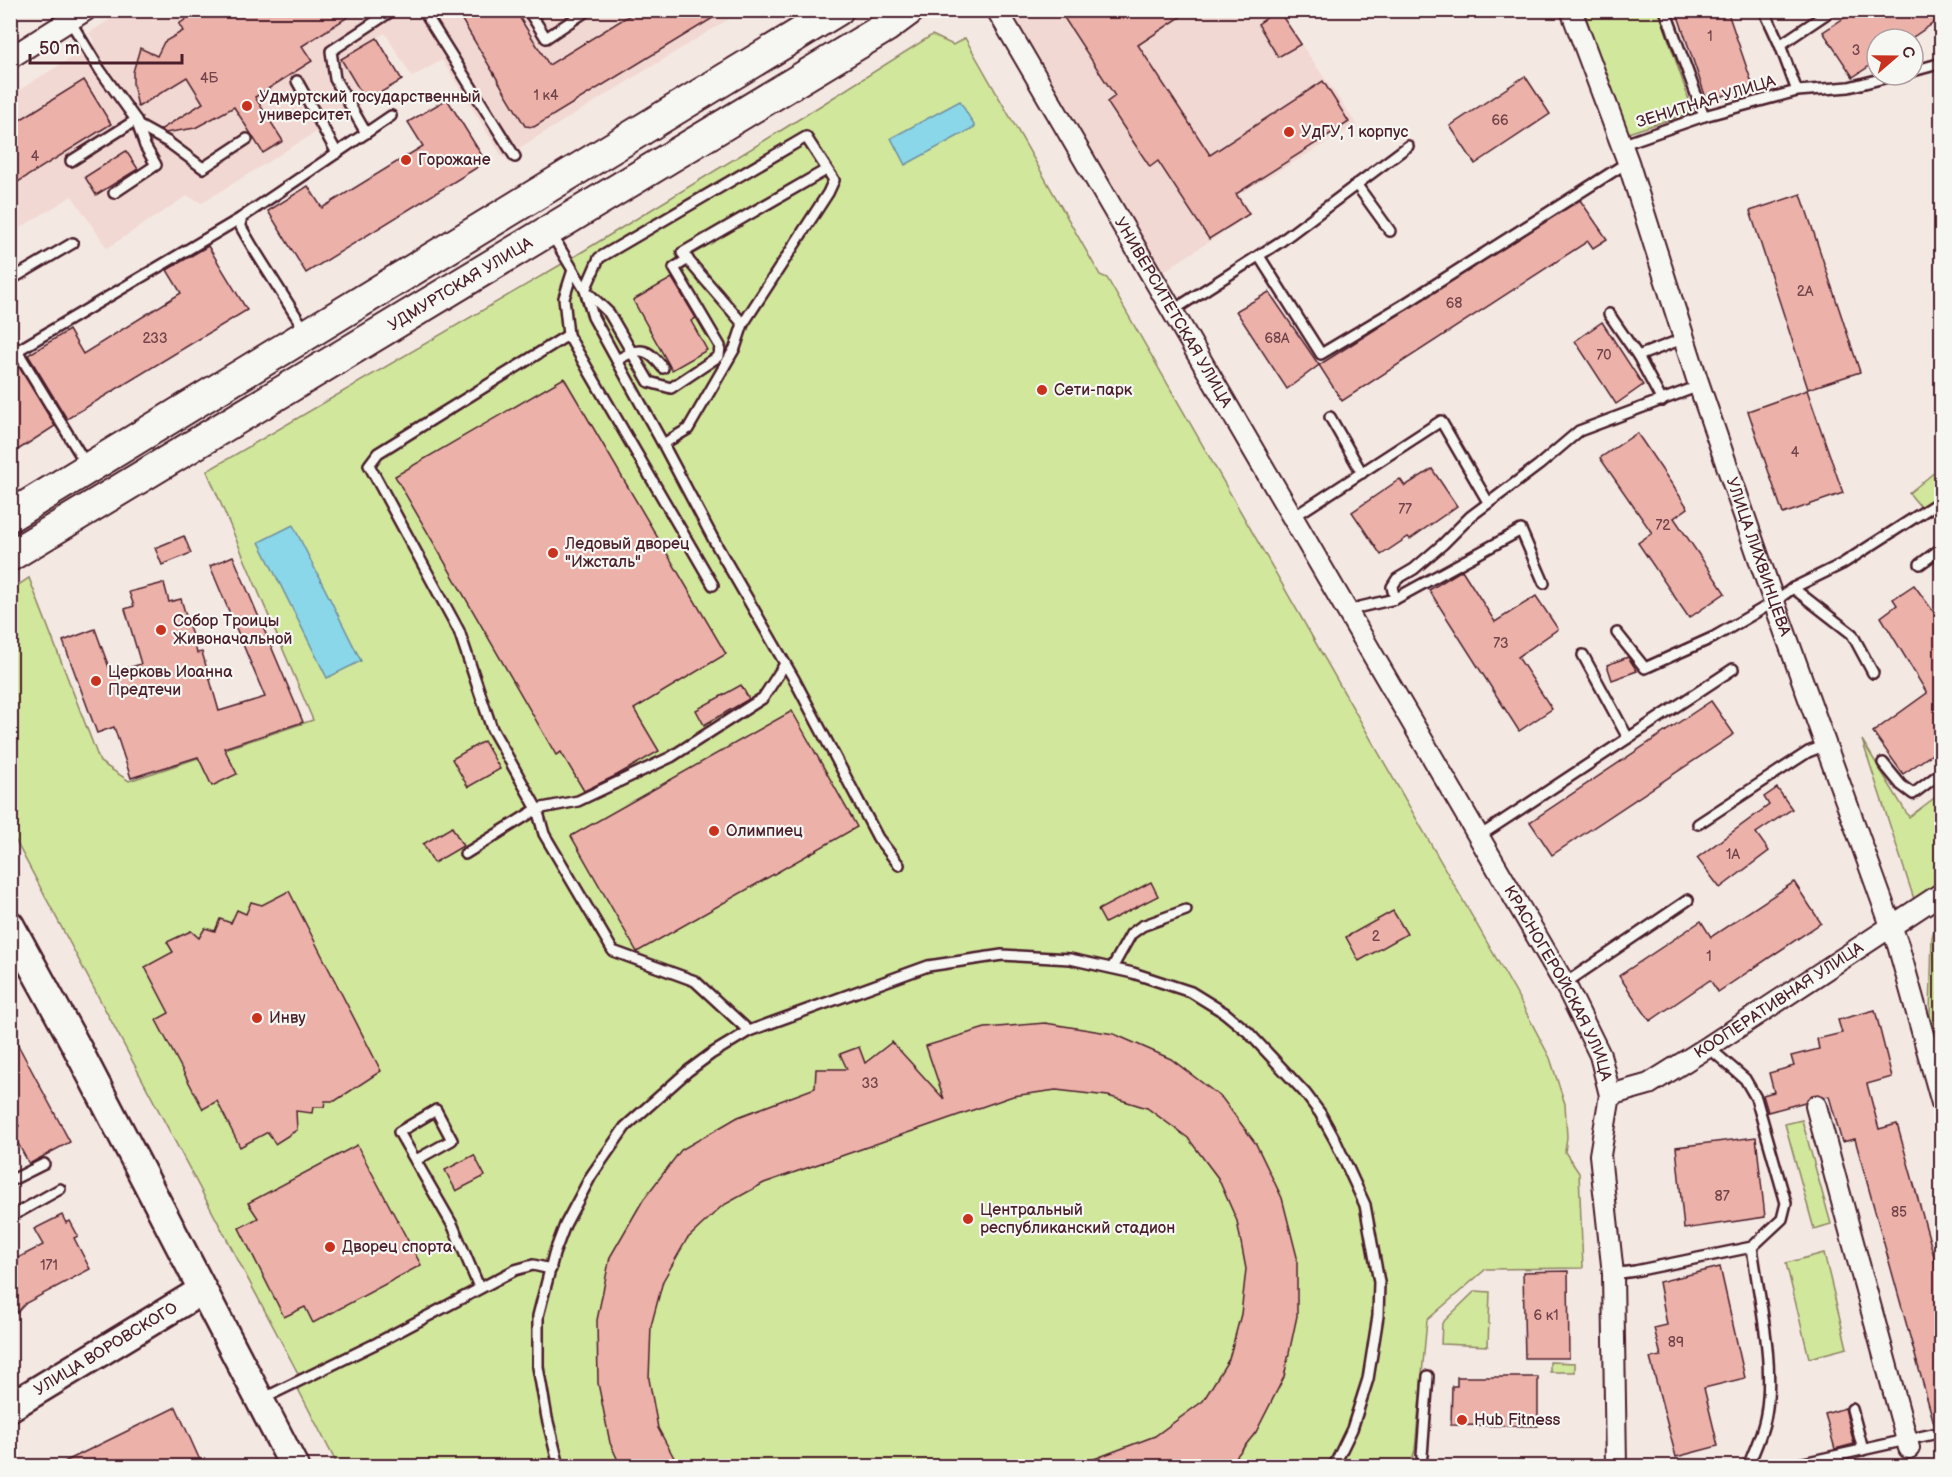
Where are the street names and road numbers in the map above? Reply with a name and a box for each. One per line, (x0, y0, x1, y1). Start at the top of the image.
street label: ЗЕНИТНАЯ УЛИЦА (1634, 72, 1778, 132)
street label: УНИВЕРСИТЕТСКАЯ УЛИЦА (1110, 214, 1236, 411)
street label: УДМУРТСКАЯ УЛИЦА (385, 233, 536, 335)
street label: УЛИЦА ЛИХВИНЦЕВА (1722, 475, 1795, 639)
street label: КРАСНОГЕРОЙСКАЯ УЛИЦА (1500, 882, 1616, 1083)
street label: КООПЕРАТИВНАЯ УЛИЦА (1691, 938, 1867, 1063)
street label: УЛИЦА ВОРОВСКОГО (31, 1298, 181, 1400)

